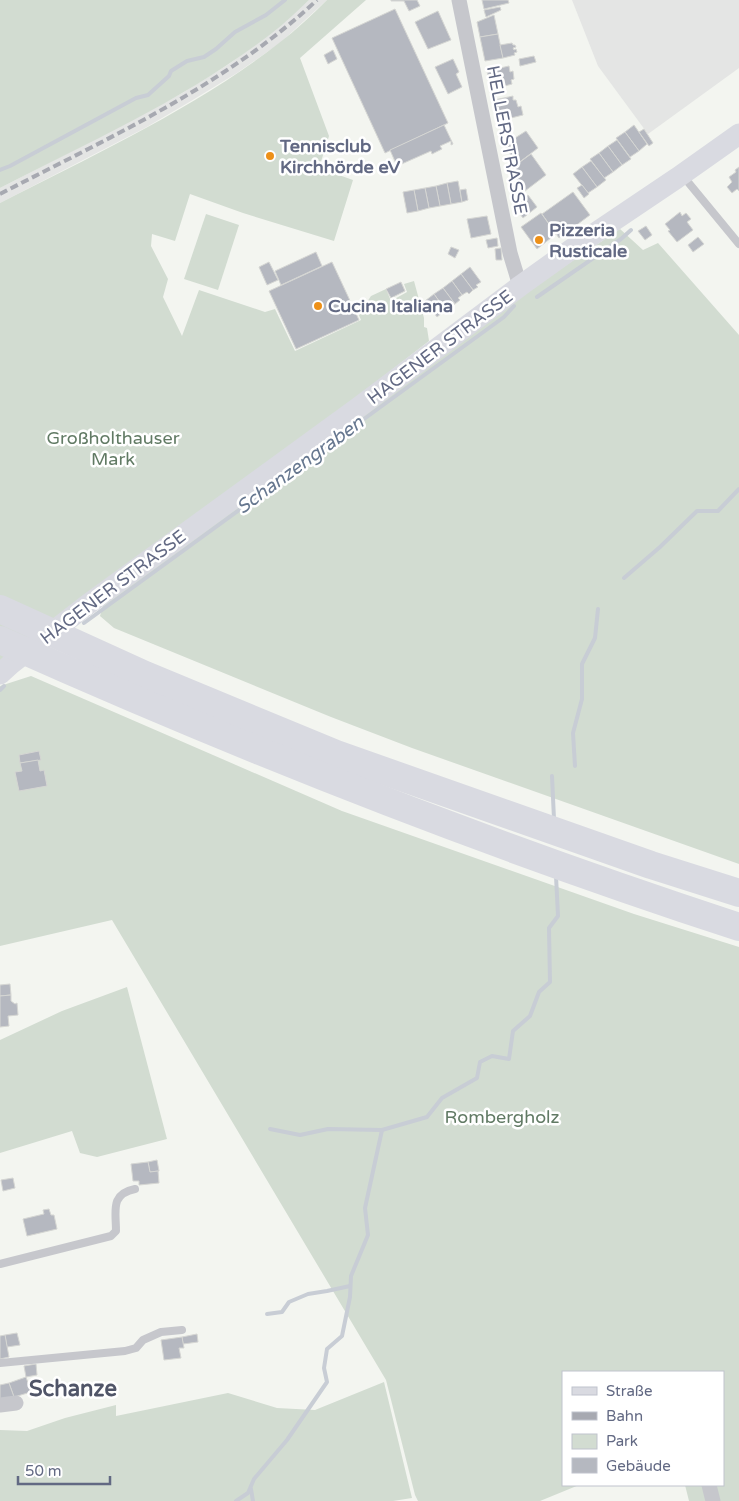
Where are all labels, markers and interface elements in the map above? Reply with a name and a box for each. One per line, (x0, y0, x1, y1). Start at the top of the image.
street label: HELLERSTRASSE (482, 64, 532, 216)
place label: Tennisclub Kirchhörde eV (279, 135, 401, 178)
marker: Tennisclub Kirchhörde eV (264, 150, 276, 162)
place label: Pizzeria Rusticale (549, 219, 627, 262)
marker: Pizzeria Rusticale (533, 234, 545, 246)
street label: HAGENER STRASSE (363, 285, 517, 409)
place label: Cucina Italiana (328, 295, 453, 317)
marker: Cucina Italiana (312, 300, 324, 312)
water label: Schanzengraben (232, 411, 368, 518)
park label: Großholthauser Mark (46, 427, 180, 470)
street label: HAGENER STRASSE (36, 525, 190, 649)
park label: Rombergholz (444, 1106, 560, 1128)
legend (562, 1371, 724, 1486)
district label: Schanze (29, 1376, 117, 1402)
text: Straße (606, 1382, 652, 1400)
text: Bahn (606, 1407, 643, 1425)
text: Park (606, 1432, 638, 1450)
scale bar (18, 1454, 110, 1486)
text: Gebäude (606, 1457, 671, 1475)
text: 50 m (25, 1462, 62, 1480)

